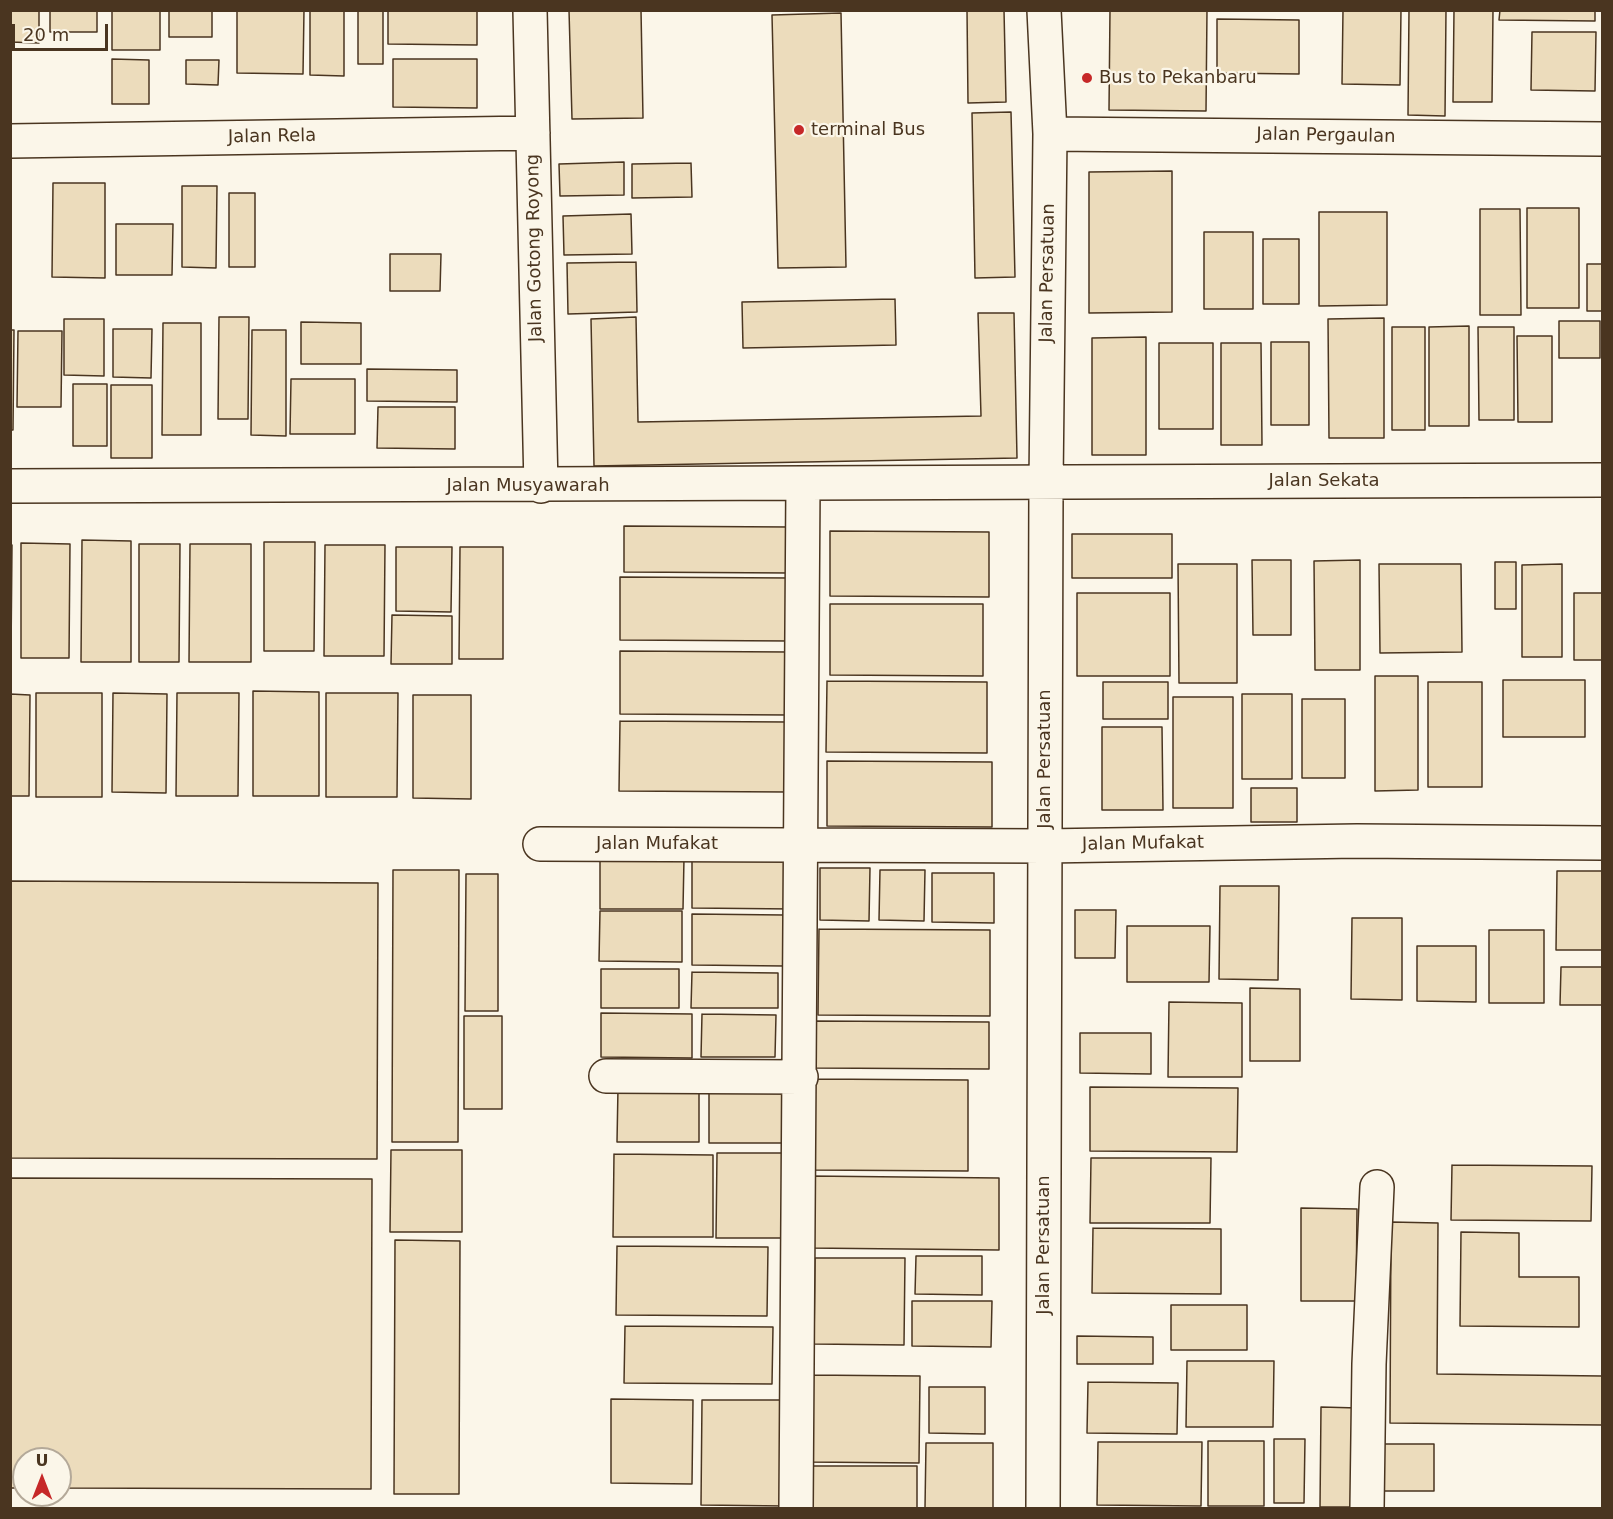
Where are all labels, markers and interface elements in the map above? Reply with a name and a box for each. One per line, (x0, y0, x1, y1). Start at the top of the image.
scale bar (15, 12, 111, 50)
text: 20 m (23, 24, 69, 45)
place label: Bus to Pekanbaru (1099, 67, 1257, 89)
marker: Bus to Pekanbaru (1080, 71, 1094, 85)
place label: terminal Bus (811, 119, 925, 141)
marker: terminal Bus (792, 123, 806, 137)
street label: Jalan Pergaulan (1256, 124, 1396, 148)
street label: Jalan Rela (228, 125, 316, 149)
street label: Jalan Gotong Royong (523, 154, 547, 342)
street label: Jalan Persatuan (1036, 203, 1060, 343)
street label: Jalan Sekata (1268, 470, 1380, 492)
street label: Jalan Musyawarah (446, 475, 610, 497)
street label: Jalan Persatuan (1034, 689, 1056, 829)
street label: Jalan Mufakat (1082, 832, 1204, 856)
street label: Jalan Mufakat (596, 833, 718, 855)
street label: Jalan Persatuan (1033, 1175, 1055, 1315)
north arrow (12, 1447, 72, 1507)
text: U (36, 1451, 49, 1470)

